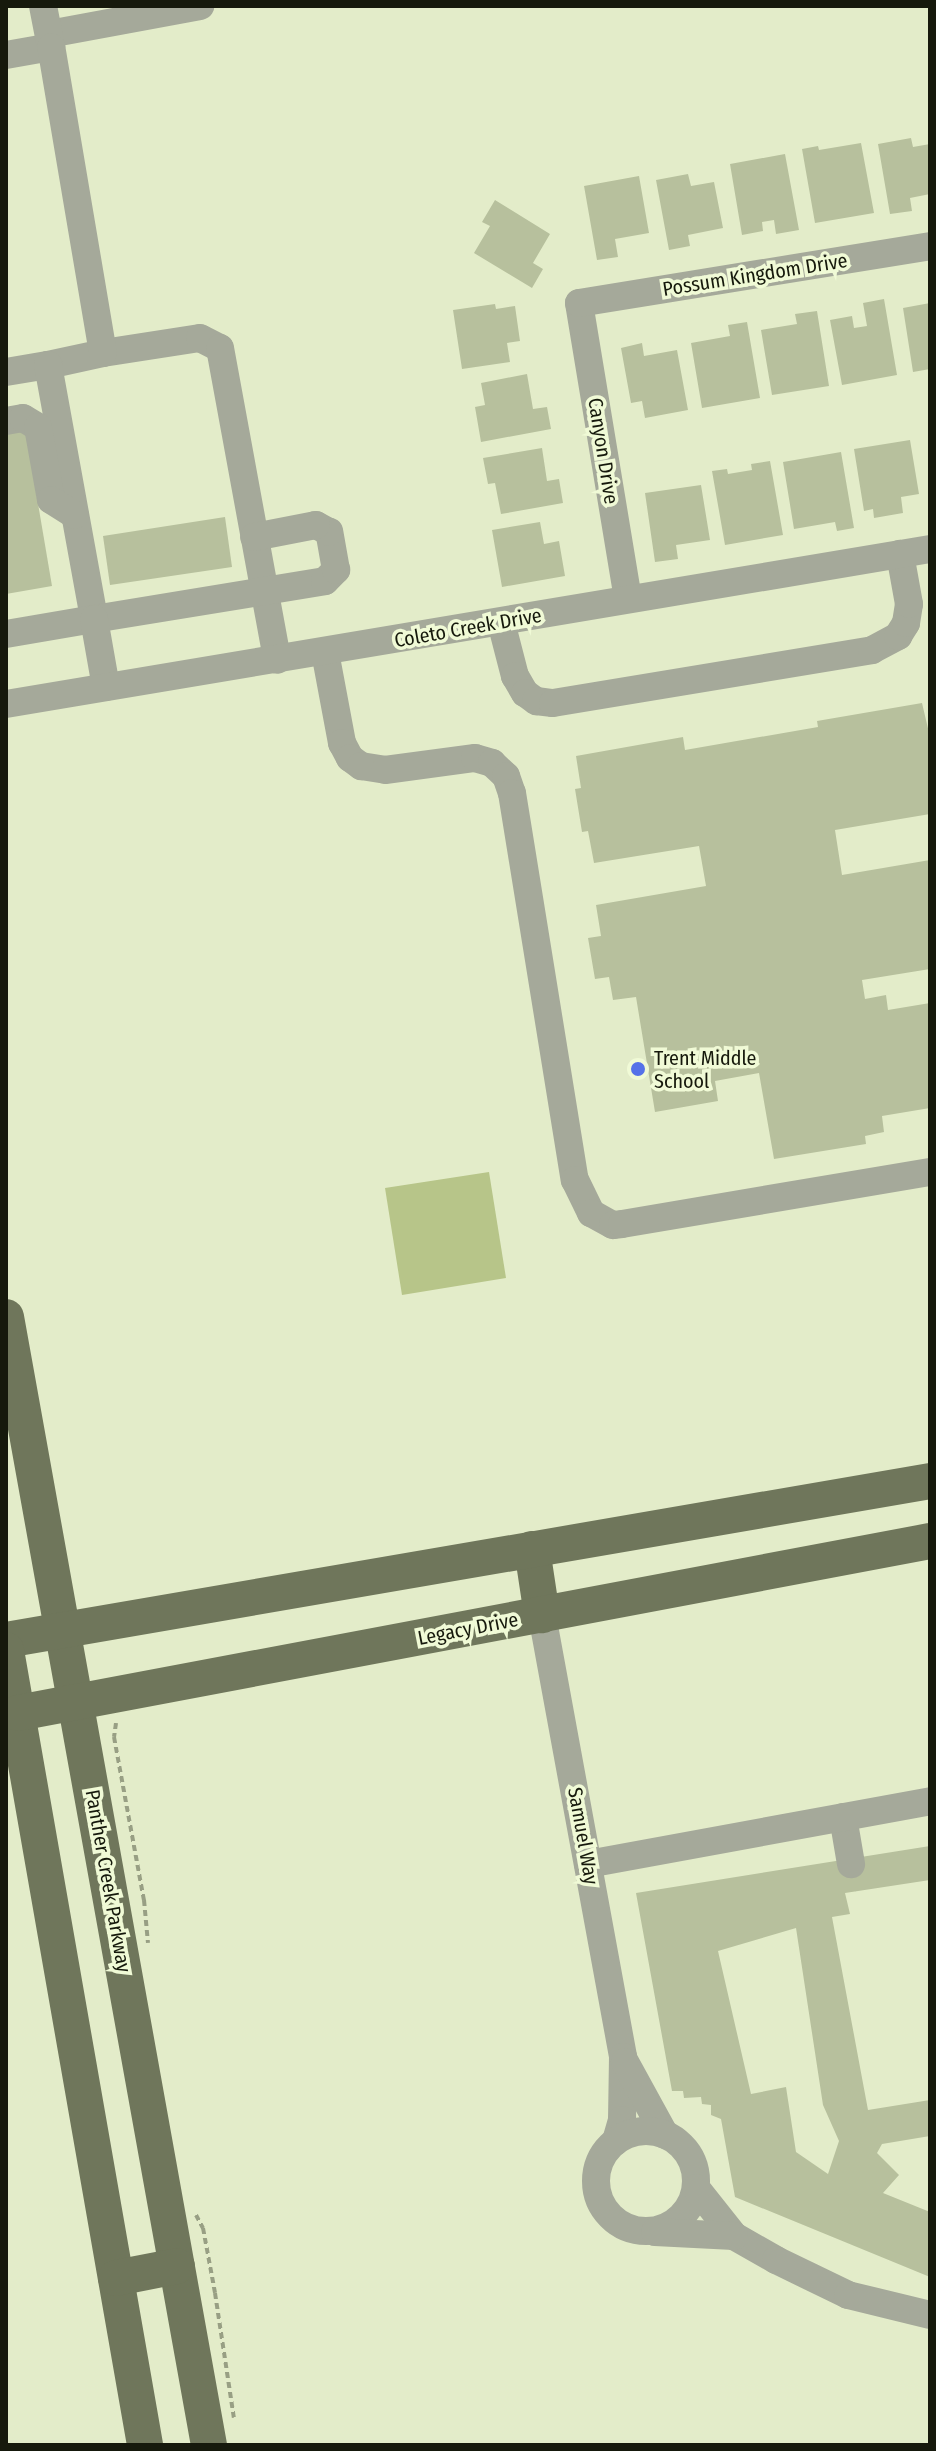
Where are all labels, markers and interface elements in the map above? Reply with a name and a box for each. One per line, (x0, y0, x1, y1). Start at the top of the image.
street label: Possum Kingdom Drive (661, 249, 849, 301)
street label: Canyon Drive (583, 396, 623, 506)
street label: Coleto Creek Drive (392, 603, 544, 653)
place label: Trent Middle School (654, 1046, 756, 1093)
marker: Trent Middle School (629, 1060, 647, 1078)
street label: Legacy Drive (416, 1608, 520, 1650)
street label: Samuel Way (563, 1786, 603, 1886)
street label: Panther Creek Parkway (80, 1788, 136, 1974)

